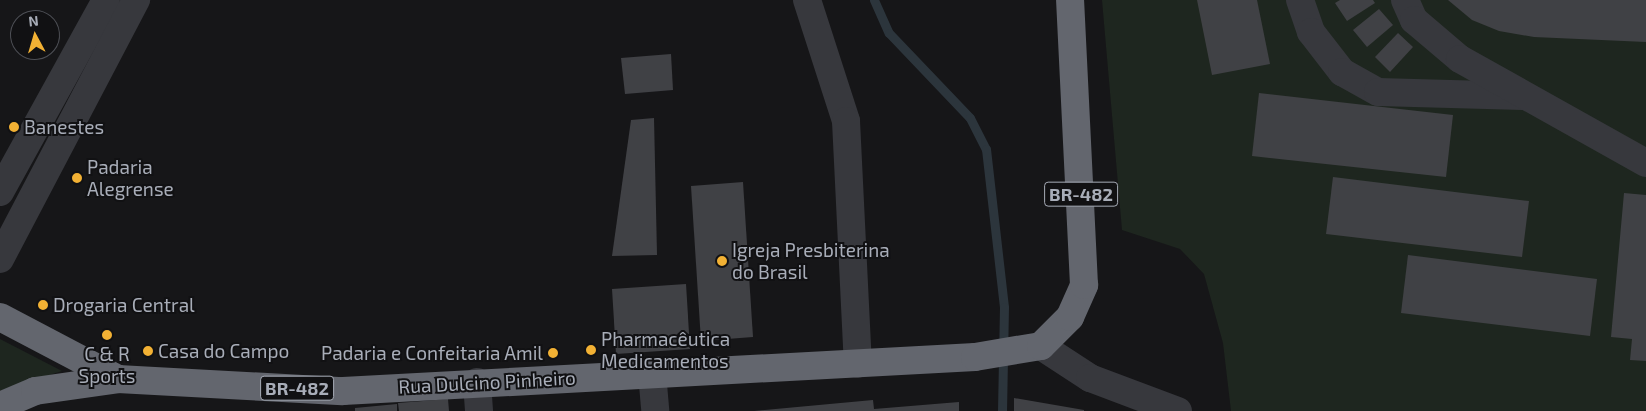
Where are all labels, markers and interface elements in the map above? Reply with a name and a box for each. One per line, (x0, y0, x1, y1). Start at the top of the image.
north arrow (10, 10, 60, 60)
text: N (28, 12, 39, 30)
place label: Banestes (24, 116, 104, 138)
marker: Banestes (8, 121, 20, 133)
place label: Padaria Alegrense (87, 156, 174, 200)
marker: Padaria Alegrense (71, 172, 83, 184)
road number: BR-482 (1044, 178, 1118, 210)
place label: Igreja Presbiterina do Brasil (732, 239, 890, 283)
marker: Igreja Presbiterina do Brasil (716, 255, 728, 267)
place label: Drogaria Central (53, 294, 195, 316)
marker: Drogaria Central (37, 299, 49, 311)
place label: Pharmacêutica Medicamentos (601, 328, 730, 372)
marker: C & R Sports (101, 329, 113, 341)
place label: Casa do Campo (158, 340, 289, 362)
place label: Padaria e Confeitaria Amil (321, 342, 543, 364)
place label: C & R Sports (79, 343, 135, 387)
marker: Pharmacêutica Medicamentos (585, 344, 597, 356)
marker: Casa do Campo (142, 345, 154, 357)
marker: Padaria e Confeitaria Amil (547, 347, 559, 359)
street label: Rua Dulcino Pinheiro (398, 366, 576, 398)
road number: BR-482 (260, 372, 334, 403)

